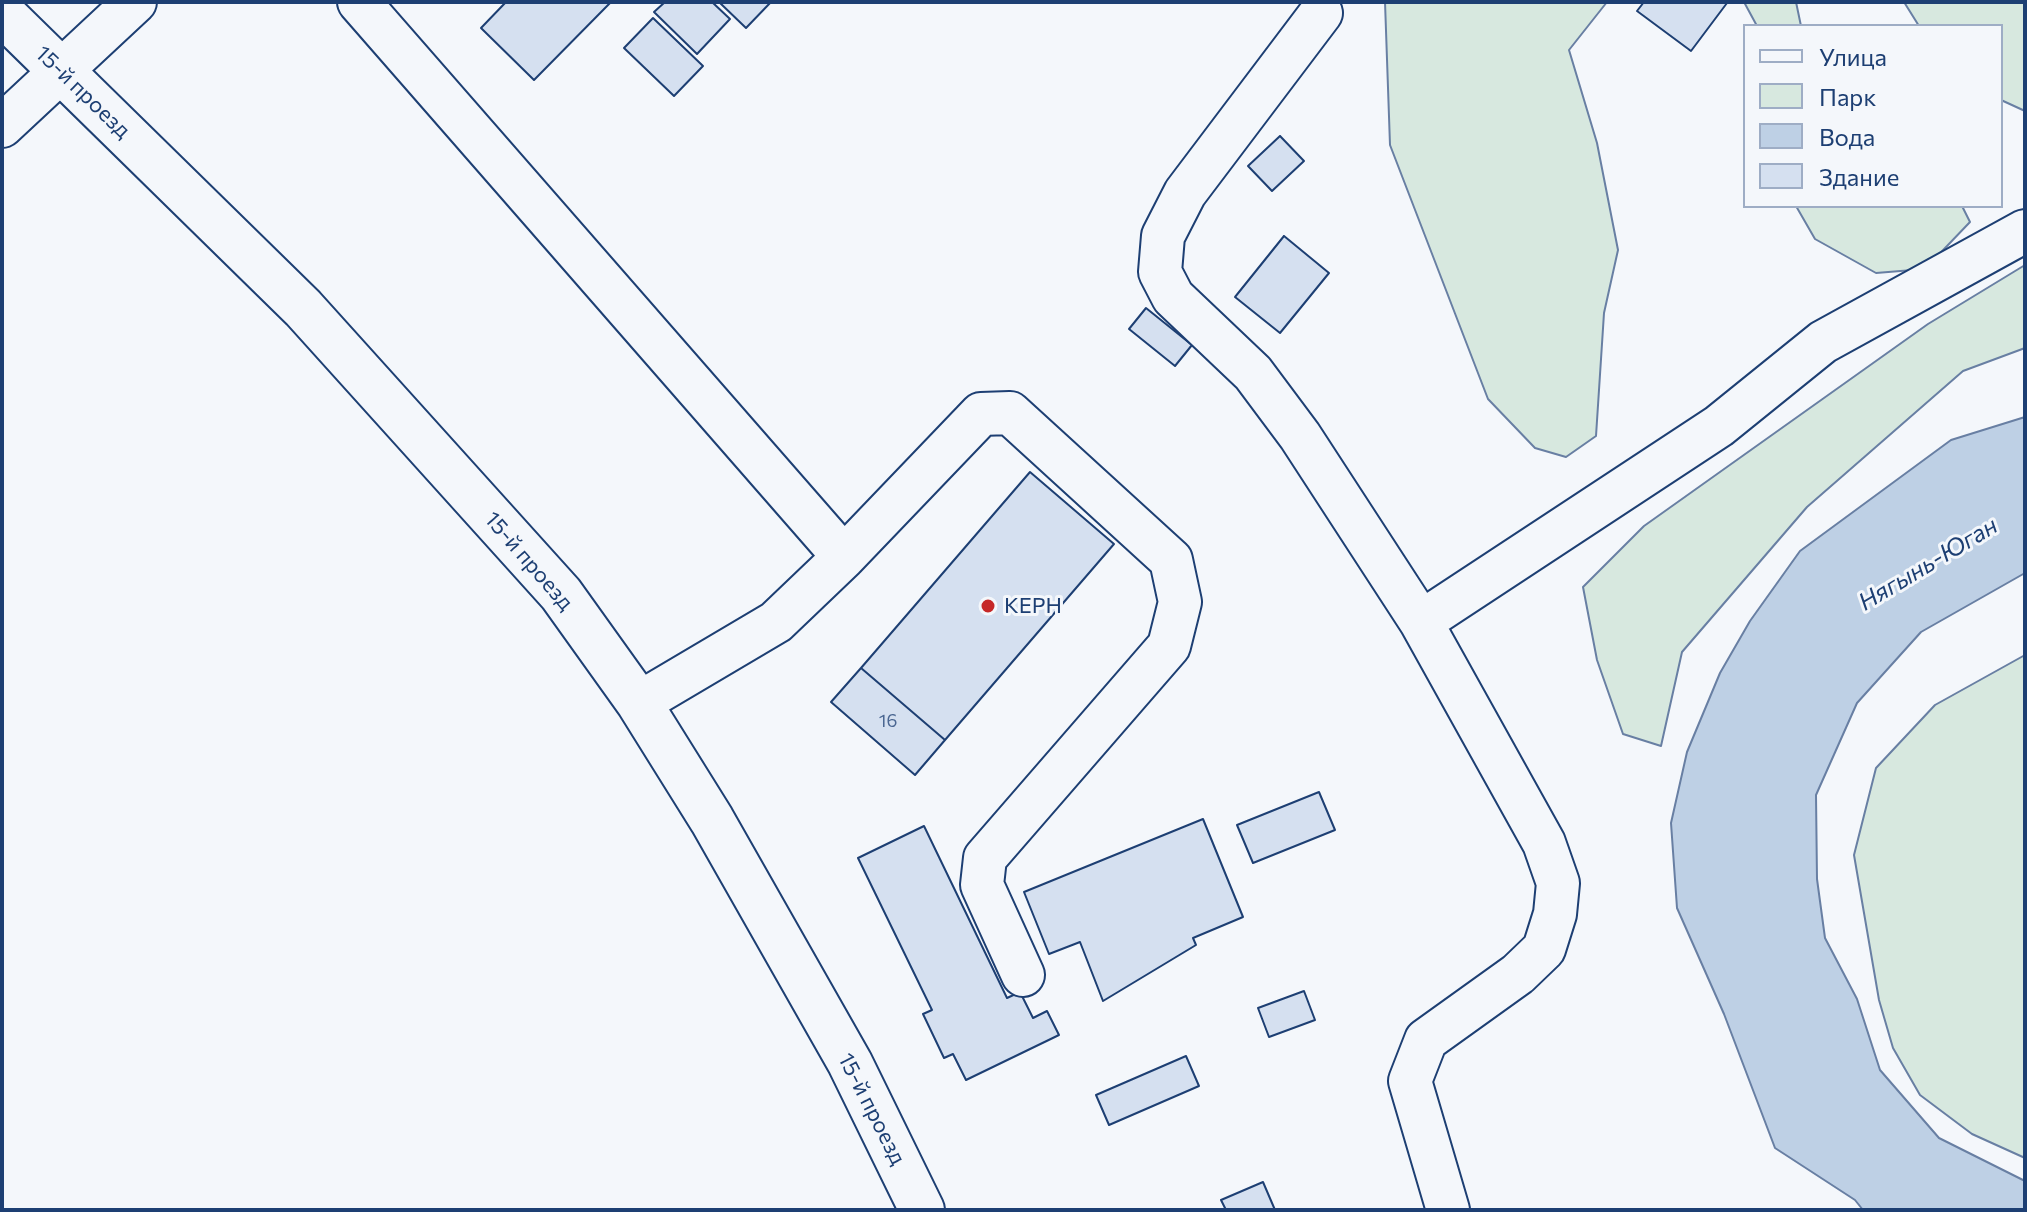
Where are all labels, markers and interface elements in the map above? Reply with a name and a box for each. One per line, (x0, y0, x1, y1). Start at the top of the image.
legend (1743, 24, 2003, 208)
street label: 15-й проезд (30, 40, 136, 144)
text: Улица (1819, 42, 1887, 71)
text: Парк (1819, 82, 1876, 111)
text: Вода (1819, 122, 1875, 151)
text: Здание (1819, 162, 1899, 191)
street label: 15-й проезд (479, 506, 579, 616)
water label: Нягынь-Юган (1853, 511, 2003, 617)
place label: КЕРН (1004, 593, 1062, 619)
marker: КЕРН (979, 597, 997, 615)
house number: 16 (879, 710, 897, 732)
street label: 15-й проезд (833, 1049, 911, 1169)

